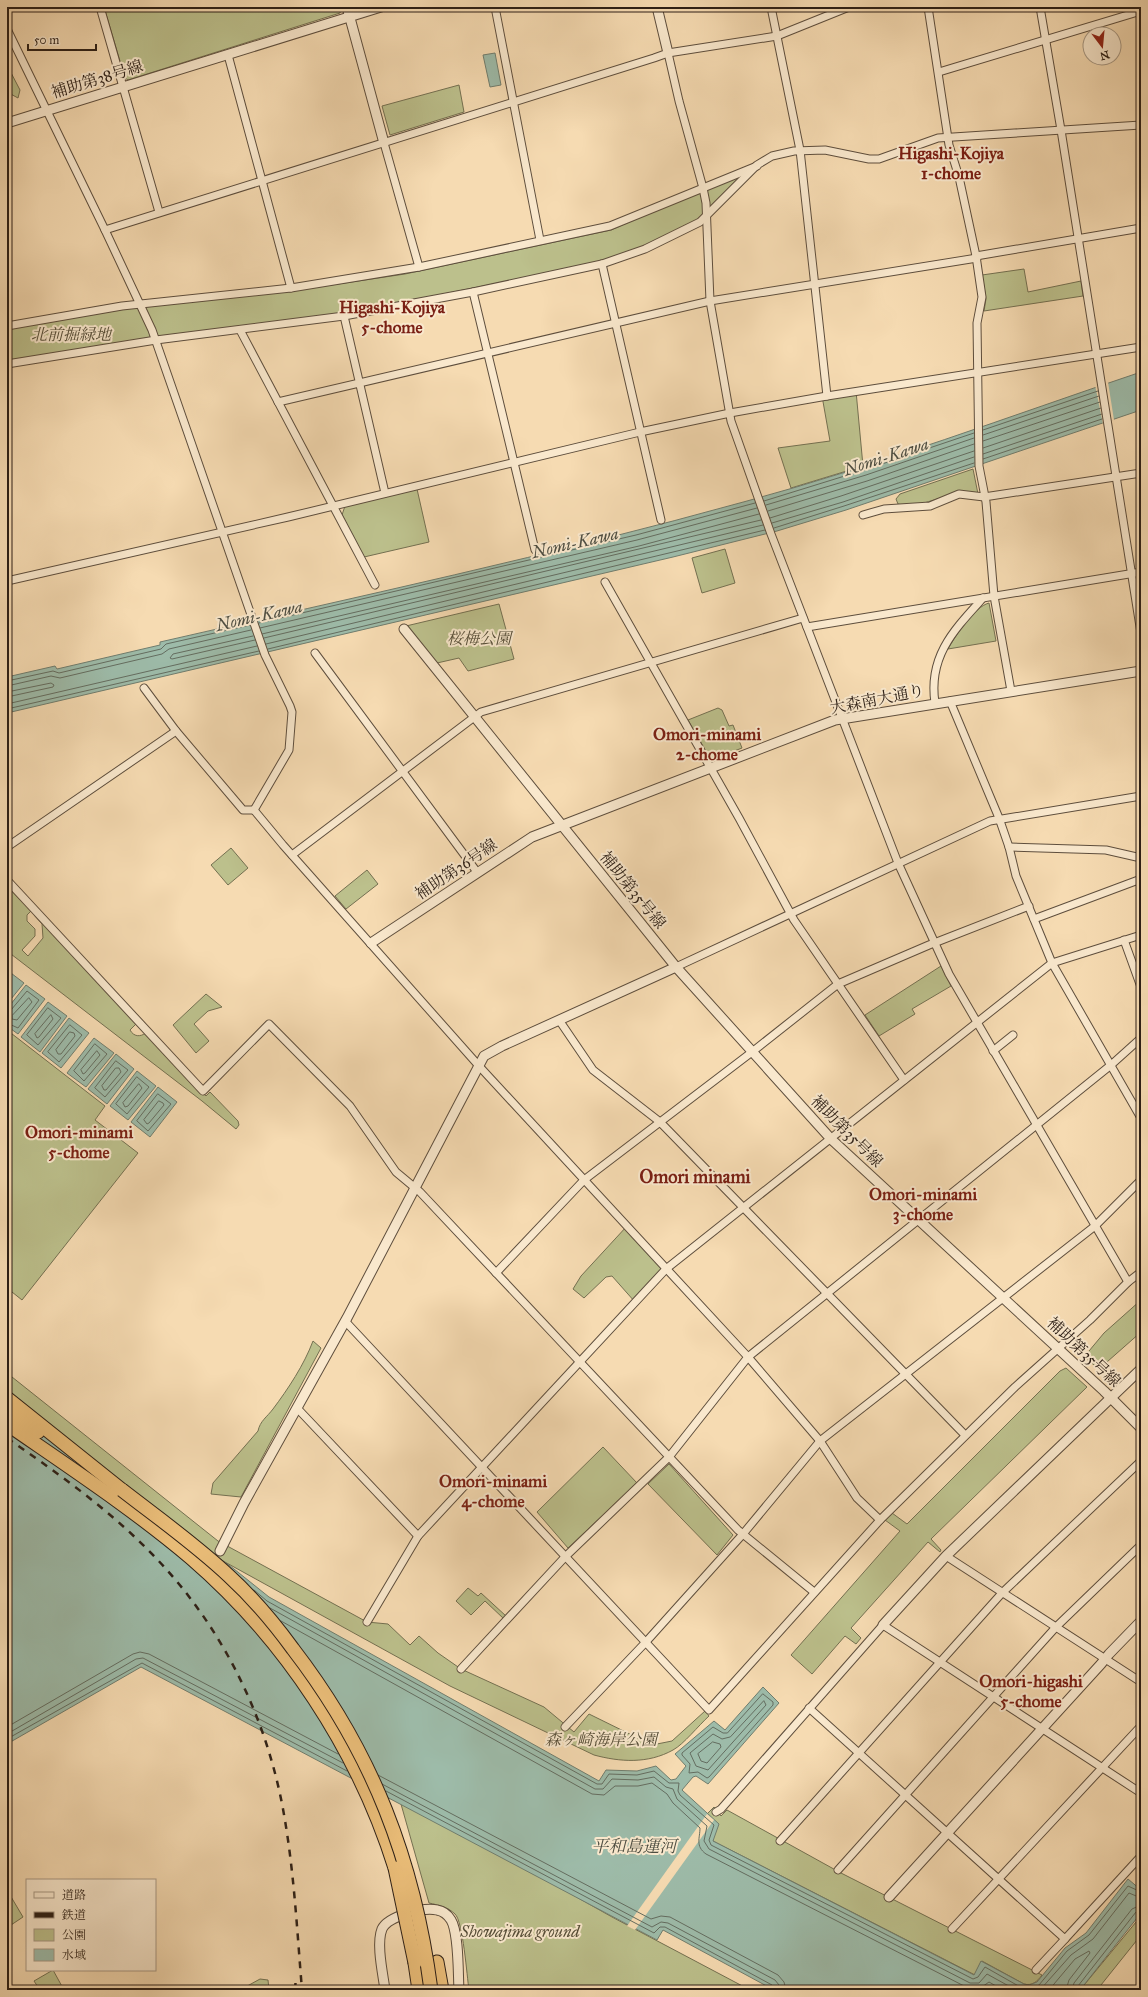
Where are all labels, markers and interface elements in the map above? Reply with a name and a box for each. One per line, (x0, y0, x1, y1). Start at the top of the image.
scale bar (28, 26, 96, 52)
north arrow (1082, 26, 1122, 66)
text: 50 m (34, 33, 59, 47)
text: N (1098, 48, 1111, 63)
street label: 補助第38号線 (49, 56, 145, 102)
district label: Higashi-Kojiya 1-chome (898, 143, 1005, 184)
district label: Higashi-Kojiya 5-chome (339, 297, 446, 338)
park label: 北前掘緑地 (31, 325, 113, 344)
water label: Nomi-Kawa (840, 433, 931, 481)
water label: Nomi-Kawa (529, 523, 620, 563)
water label: Nomi-Kawa (213, 596, 304, 636)
park label: 桜梅公園 (447, 629, 514, 648)
street label: 大森南大通り (828, 681, 926, 717)
district label: Omori-minami 2-chome (653, 724, 761, 765)
street label: 補助第36号線 (411, 835, 501, 903)
street label: 補助第35号線 (596, 848, 670, 932)
street label: 補助第35号線 (807, 1091, 887, 1171)
district label: Omori-minami 5-chome (25, 1122, 133, 1163)
district label: Omori minami (640, 1166, 752, 1188)
district label: Omori-minami 3-chome (869, 1184, 977, 1225)
street label: 補助第35号線 (1043, 1313, 1125, 1391)
district label: Omori-minami 4-chome (439, 1471, 547, 1512)
district label: Omori-higashi 5-chome (979, 1671, 1083, 1712)
park label: 森ヶ崎海岸公園 (545, 1730, 660, 1749)
water label: 平和島運河 (592, 1836, 679, 1857)
legend (26, 1879, 156, 1971)
text: 道路 (62, 1888, 86, 1902)
text: 鉄道 (61, 1908, 86, 1922)
park label: Showajima ground (459, 1922, 581, 1942)
text: 公園 (62, 1928, 86, 1942)
text: 水域 (62, 1948, 86, 1962)

